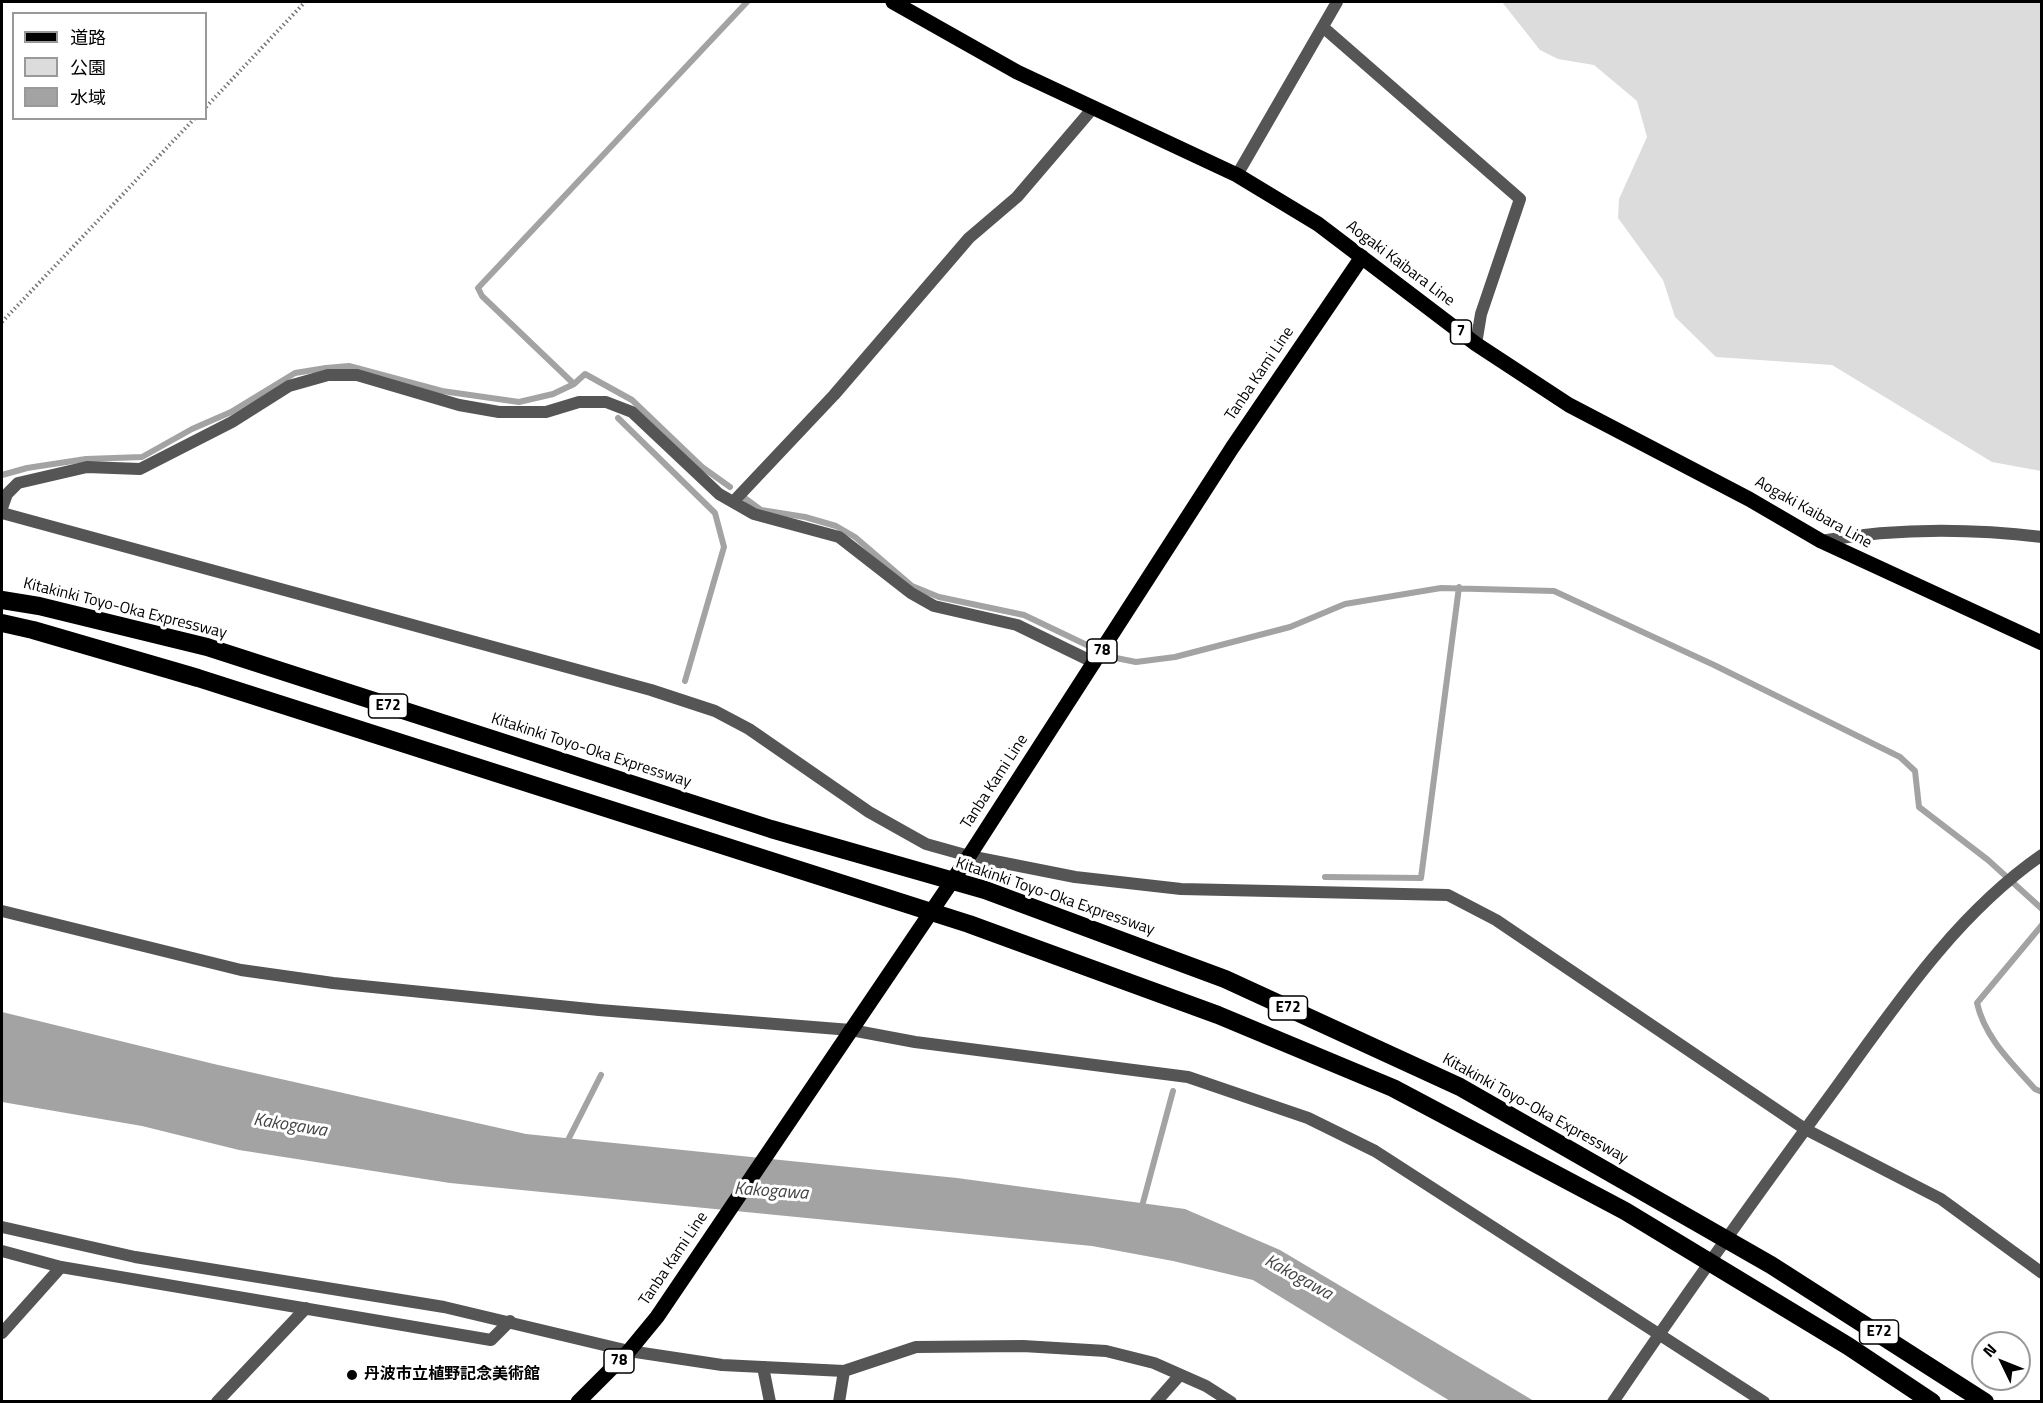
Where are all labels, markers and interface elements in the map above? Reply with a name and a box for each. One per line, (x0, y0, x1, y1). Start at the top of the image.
legend (12, 12, 207, 120)
text: 道路 (70, 24, 106, 51)
text: 公園 (70, 54, 106, 81)
text: 水域 (70, 84, 106, 111)
street label: Aogaki Kaibara Line (1342, 217, 1458, 311)
road number: 7 (1450, 320, 1472, 344)
street label: Tanba Kami Line (1222, 323, 1298, 425)
street label: Aogaki Kaibara Line (1751, 473, 1875, 553)
street label: Kitakinki Toyo-Oka Expressway (21, 574, 229, 644)
road number: 78 (1087, 639, 1117, 663)
road number: E72 (368, 694, 408, 718)
street label: Kitakinki Toyo-Oka Expressway (489, 710, 693, 792)
street label: Tanba Kami Line (957, 731, 1033, 833)
street label: Kitakinki Toyo-Oka Expressway (953, 854, 1157, 940)
road number: E72 (1268, 996, 1308, 1020)
street label: Kitakinki Toyo-Oka Expressway (1439, 1050, 1631, 1168)
water label: Kakogawa (252, 1110, 328, 1142)
water label: Kakogawa (733, 1179, 809, 1205)
street label: Tanba Kami Line (636, 1208, 712, 1310)
water label: Kakogawa (1260, 1251, 1336, 1305)
road number: E72 (1860, 1320, 1898, 1344)
north arrow (1971, 1331, 2031, 1391)
text: N (1977, 1338, 2002, 1362)
road number: 78 (604, 1349, 634, 1373)
place label: 丹波市立植野記念美術館 (364, 1365, 540, 1385)
marker: 丹波市立植野記念美術館 (345, 1368, 359, 1382)

